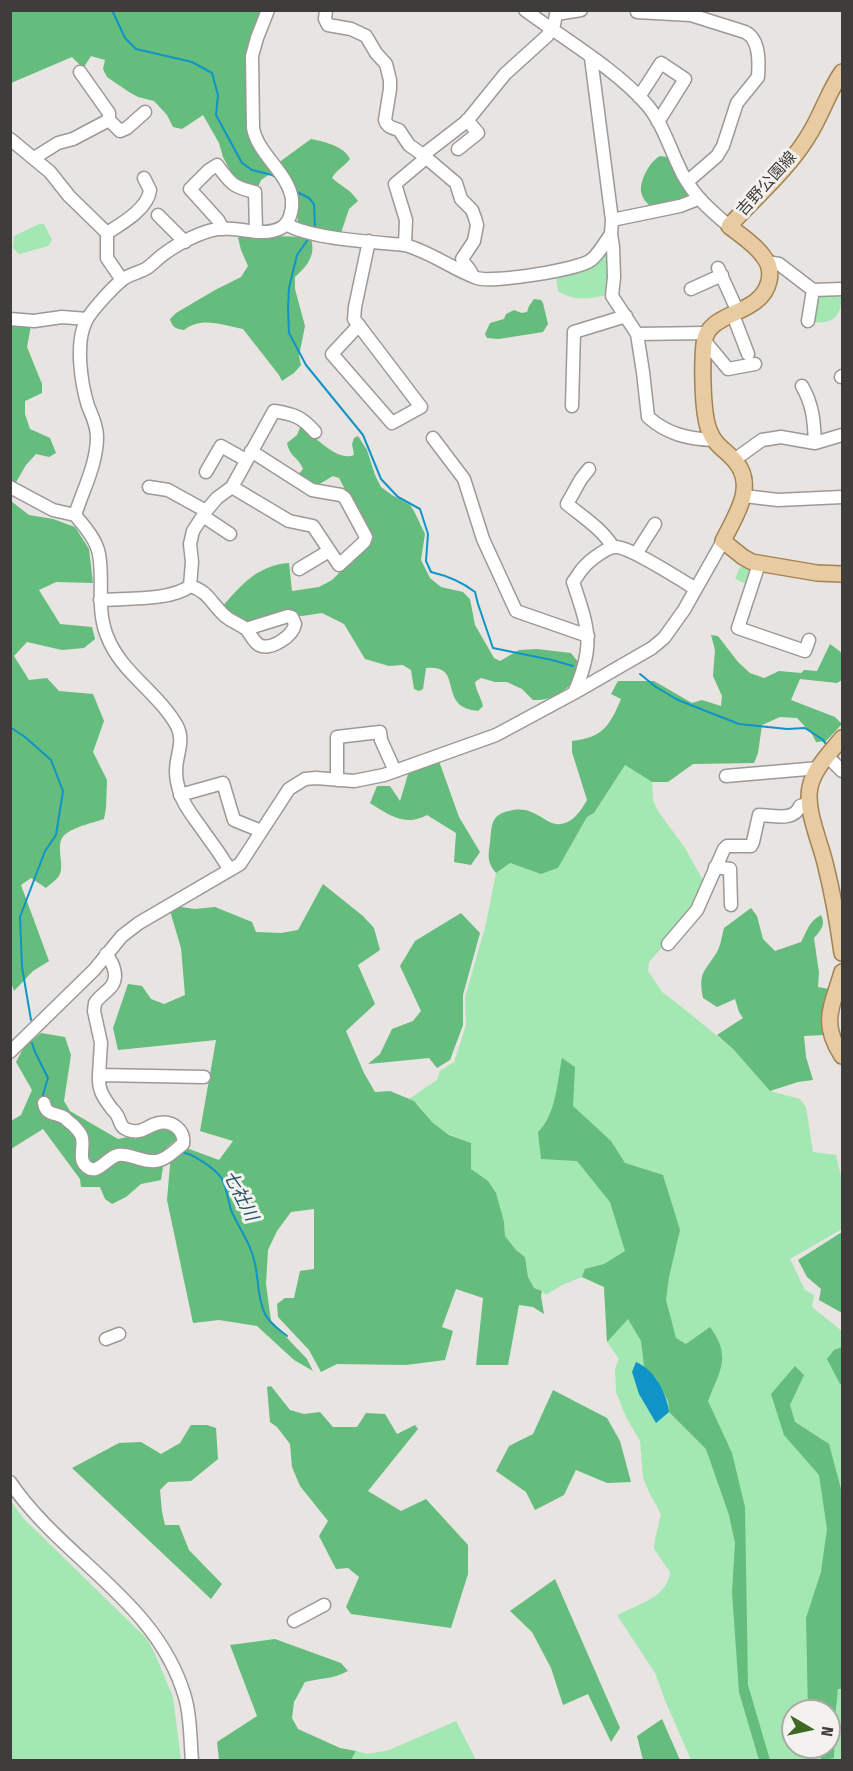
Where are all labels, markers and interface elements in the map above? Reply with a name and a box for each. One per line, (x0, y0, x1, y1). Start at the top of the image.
street label: 吉野公園線 (733, 148, 801, 220)
water label: 七社川 (218, 1167, 262, 1225)
north arrow (781, 1699, 841, 1759)
text: N (817, 1725, 837, 1738)

